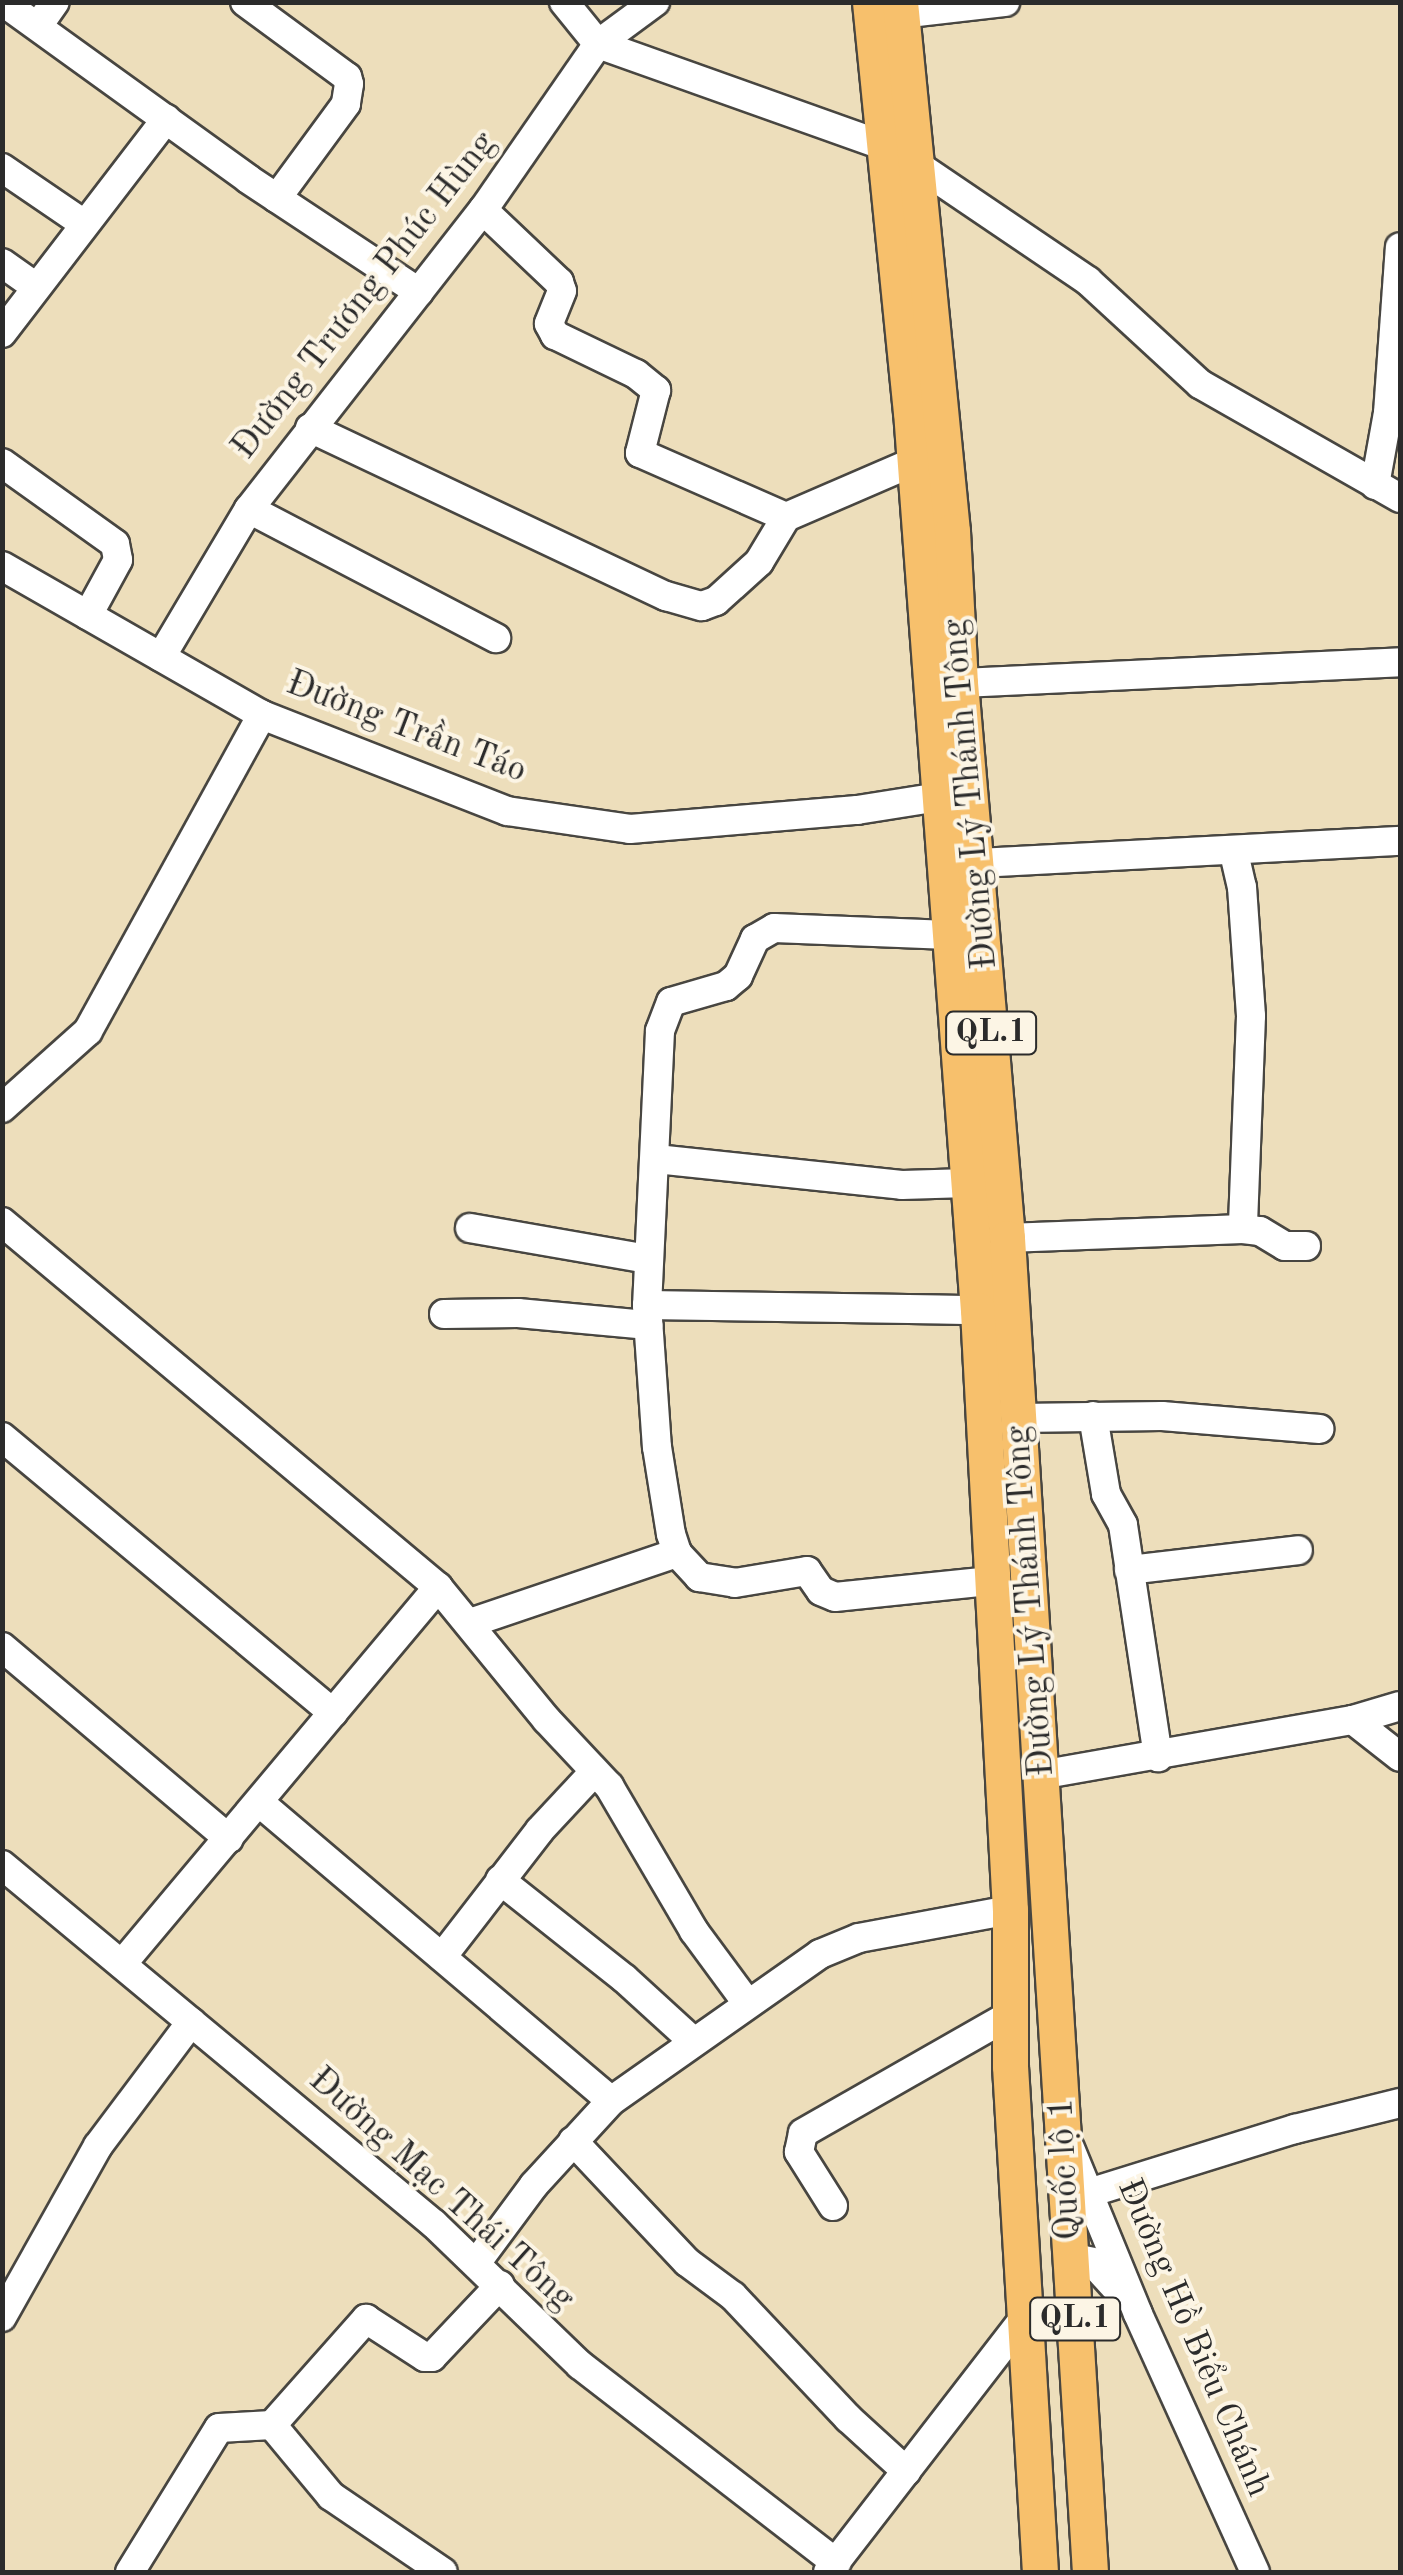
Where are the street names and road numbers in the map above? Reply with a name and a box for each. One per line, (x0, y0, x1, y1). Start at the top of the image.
street label: Đường Trương Phúc Hùng (224, 124, 506, 468)
street label: Đường Lý Thánh Tông (935, 617, 1007, 971)
street label: Đường Trần Táo (280, 663, 532, 793)
road number: QL.1 (944, 1006, 1038, 1060)
street label: Đường Lý Thánh Tông (998, 1424, 1064, 1778)
street label: Đường Mạc Thái Tông (300, 2060, 582, 2320)
street label: Quốc lộ 1 (1041, 2097, 1091, 2241)
street label: Đường Hồ Biểu Chánh (1107, 2173, 1279, 2503)
road number: QL.1 (1028, 2292, 1122, 2346)

